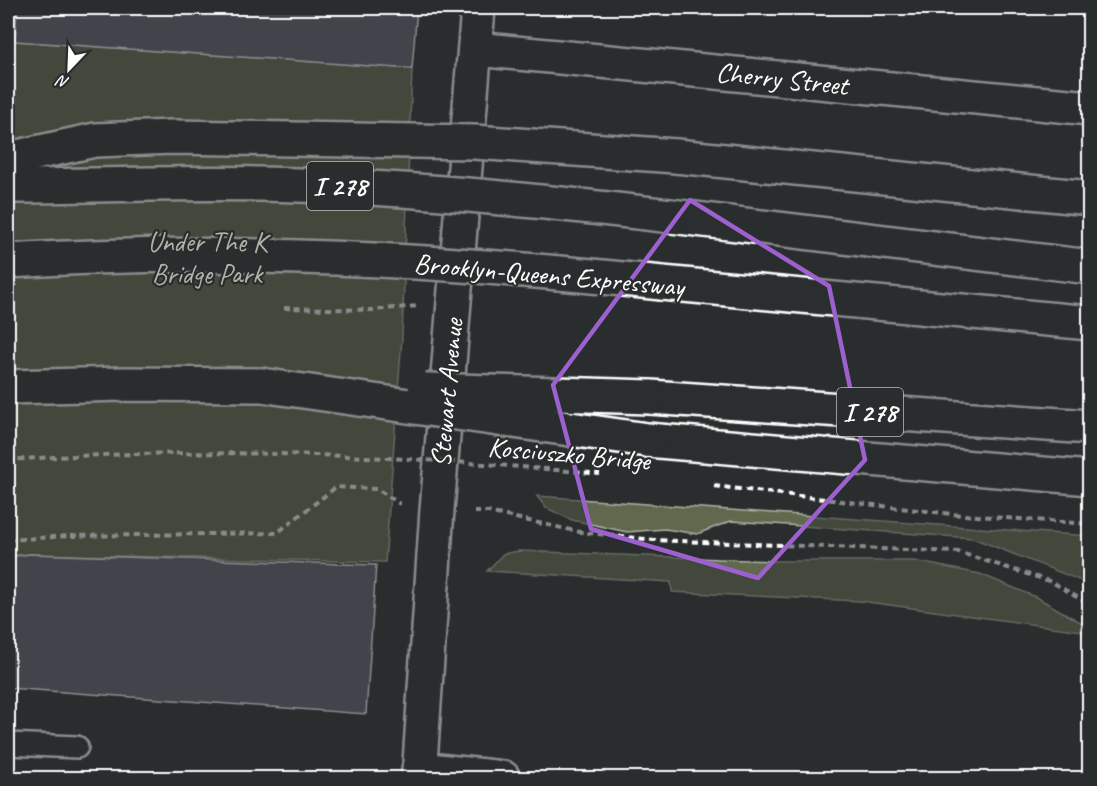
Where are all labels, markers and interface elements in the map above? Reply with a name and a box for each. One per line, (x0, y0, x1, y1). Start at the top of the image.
north arrow (39, 39, 99, 99)
street label: Cherry Street (714, 54, 852, 103)
text: N (52, 70, 72, 93)
road number: I 278 (307, 162, 373, 210)
park label: Under The K Bridge Park (147, 224, 272, 291)
street label: Brooklyn-Queens Expressway (413, 245, 688, 304)
street label: Stewart Avenue (423, 315, 471, 469)
road number: I 278 (837, 388, 903, 436)
street label: Kosciuszko Bridge (486, 429, 653, 478)

